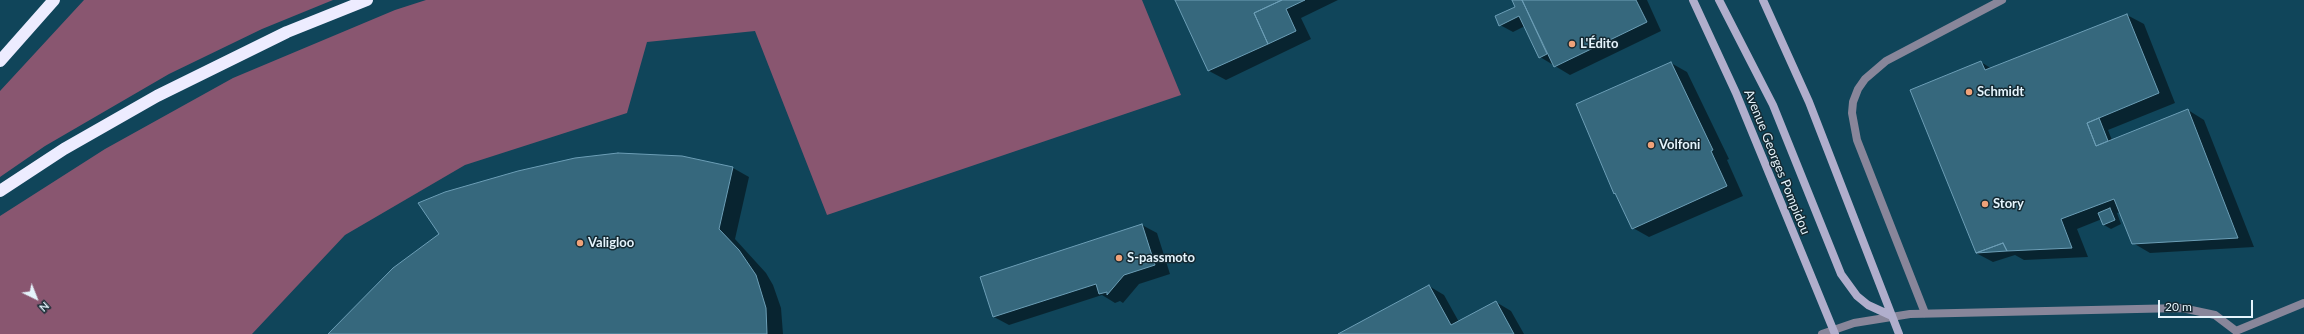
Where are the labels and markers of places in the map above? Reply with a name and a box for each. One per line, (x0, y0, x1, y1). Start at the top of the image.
place label: L'Édito (1580, 36, 1618, 52)
marker: L'Édito (1567, 39, 1577, 49)
place label: Schmidt (1977, 84, 2024, 100)
marker: Schmidt (1964, 87, 1974, 97)
place label: Volfoni (1659, 137, 1700, 153)
marker: Volfoni (1646, 140, 1656, 150)
place label: Story (1993, 196, 2024, 212)
marker: Story (1980, 199, 1990, 209)
place label: Valigloo (588, 235, 634, 251)
marker: Valigloo (575, 238, 585, 248)
place label: S-passmoto (1127, 250, 1195, 266)
marker: S-passmoto (1114, 253, 1124, 263)

